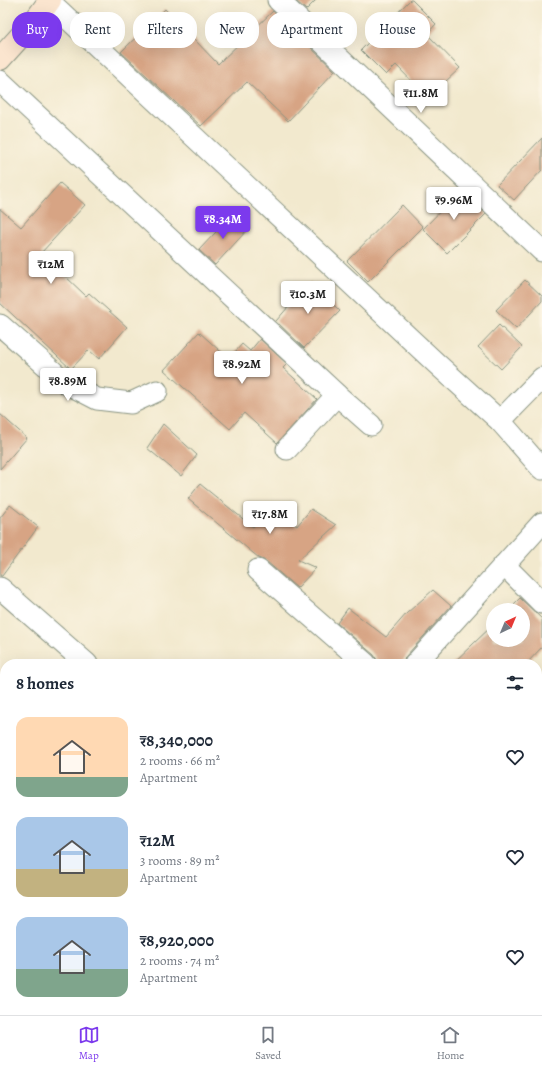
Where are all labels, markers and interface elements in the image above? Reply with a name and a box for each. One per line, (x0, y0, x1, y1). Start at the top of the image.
chip: Buy (12, 12, 62, 48)
chip: Rent (70, 12, 125, 48)
chip: Filters (133, 12, 197, 48)
chip: New (205, 12, 259, 48)
chip: Apartment (267, 12, 357, 48)
chip: House (365, 12, 430, 48)
pin: ₹11.8M (388, 80, 454, 114)
text: ₹11.8M (404, 84, 438, 101)
pin: ₹9.96M (421, 187, 487, 221)
text: ₹9.96M (435, 191, 473, 208)
pin: ₹8.34M (190, 206, 256, 240)
text: ₹8.34M (204, 210, 242, 227)
pin: ₹12M (27, 251, 75, 285)
text: ₹12M (38, 255, 64, 272)
pin: ₹10.3M (275, 281, 341, 315)
text: ₹10.3M (290, 285, 326, 302)
pin: ₹8.92M (209, 351, 275, 385)
text: ₹8.92M (223, 355, 261, 372)
pin: ₹8.89M (35, 368, 101, 402)
text: ₹8.89M (49, 372, 87, 389)
pin: ₹17.8M (237, 501, 303, 535)
text: ₹17.8M (252, 505, 288, 522)
north arrow (486, 603, 530, 647)
map controls (486, 603, 530, 647)
text: 8 homes (16, 672, 74, 695)
icon: filters (504, 672, 526, 694)
text: ₹8,340,000 (140, 729, 213, 752)
icon: home (48, 733, 96, 781)
icon: heart (504, 746, 526, 768)
text: 2 rooms · 66 m² (140, 752, 220, 769)
text: Apartment (140, 769, 198, 786)
text: ₹12M (140, 829, 175, 852)
icon: home (48, 833, 96, 881)
icon: heart (504, 846, 526, 868)
text: 3 rooms · 89 m² (140, 852, 219, 869)
text: Apartment (140, 869, 198, 886)
text: ₹8,920,000 (140, 929, 214, 952)
icon: home (48, 933, 96, 981)
icon: heart (504, 946, 526, 968)
text: 2 rooms · 74 m² (140, 952, 219, 969)
text: Apartment (140, 969, 198, 986)
tab: Map (78, 1024, 100, 1063)
tab: Saved (255, 1024, 281, 1063)
tab: Home (437, 1024, 464, 1063)

